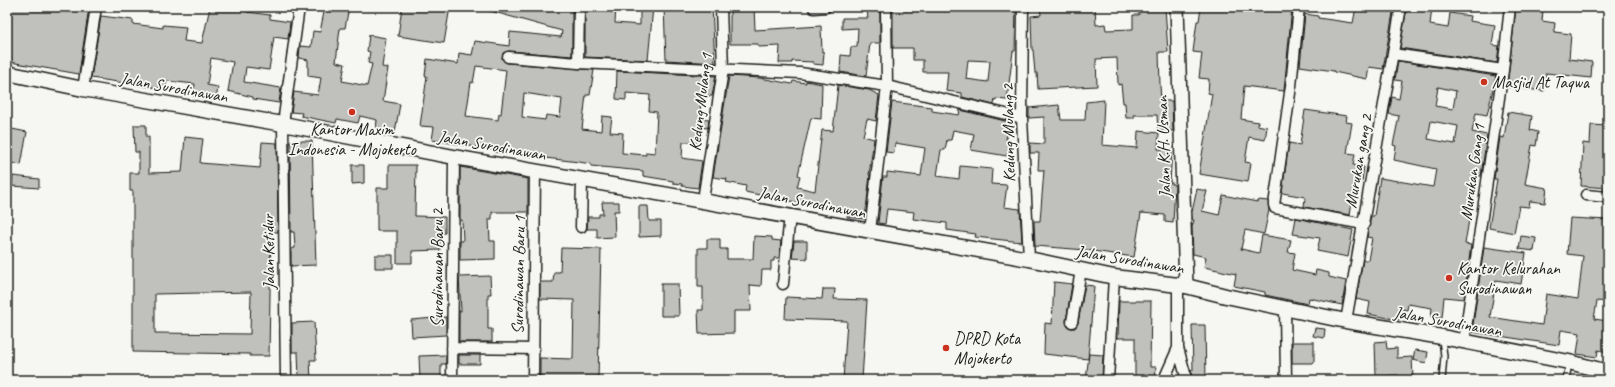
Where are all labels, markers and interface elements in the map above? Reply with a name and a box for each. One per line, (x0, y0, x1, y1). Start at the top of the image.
street label: Kedung Mulang 1 (684, 51, 717, 152)
street label: Jalan Surodinawan (117, 68, 231, 108)
place label: Masjid At Taqwa (1492, 72, 1590, 93)
marker: Masjid At Taqwa (1479, 77, 1489, 87)
street label: Kedung Mulang 2 (997, 82, 1020, 182)
street label: Jalan K.H. Usman (1151, 94, 1176, 200)
marker: Kantor Maxim Indonesia - Mojokerto (347, 107, 357, 117)
street label: Murukan gang 2 (1340, 111, 1377, 210)
place label: Kantor Maxim Indonesia - Mojokerto (288, 119, 417, 160)
street label: Murukan Gang 1 (1455, 121, 1490, 221)
street label: Jalan Surodinawan (435, 126, 549, 166)
street label: Jalan Surodinawan (755, 182, 869, 223)
street label: Surodinawan Baru 2 (427, 207, 448, 327)
street label: Jalan Ketidur (257, 212, 280, 291)
street label: Surodinawan Baru 1 (507, 214, 530, 334)
street label: Jalan Surodinawan (1073, 240, 1187, 279)
place label: Kantor Kelurahan Surodinawan (1457, 258, 1561, 299)
marker: Kantor Kelurahan Surodinawan (1444, 273, 1454, 283)
street label: Jalan Surodinawan (1391, 302, 1505, 342)
place label: DPRD Kota Mojokerto (954, 328, 1021, 369)
marker: DPRD Kota Mojokerto (941, 343, 951, 353)

